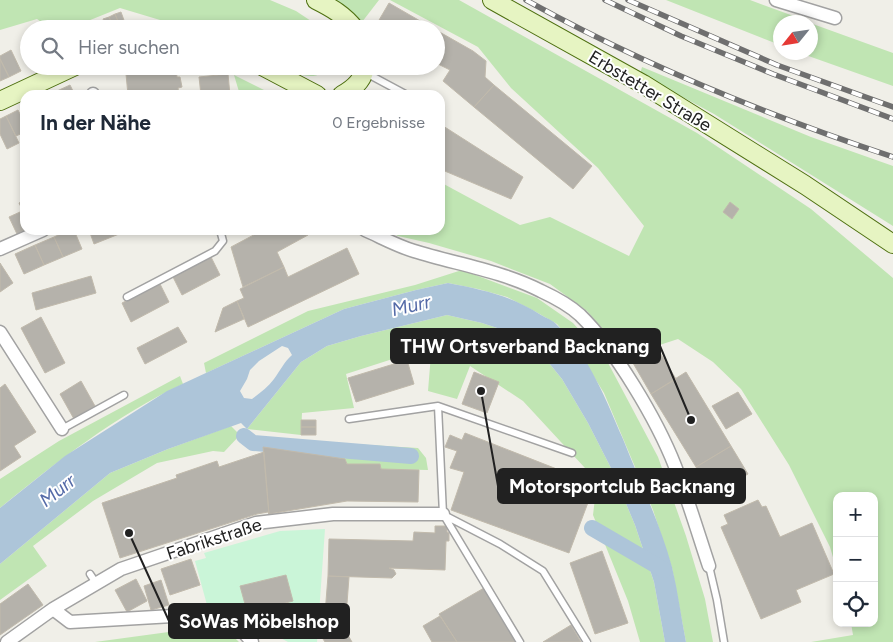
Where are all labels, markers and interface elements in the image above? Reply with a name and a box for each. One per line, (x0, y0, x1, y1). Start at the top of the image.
north arrow (773, 15, 818, 60)
search box (20, 20, 445, 75)
icon: search (38, 34, 66, 62)
text: Hier suchen (78, 36, 179, 59)
street label: Erbstetter Straße (585, 46, 716, 136)
text: In der Nähe (40, 110, 151, 135)
text: 0 Ergebnisse (332, 113, 425, 132)
water label: Murr (389, 290, 434, 321)
callout: THW Ortsverband Backnang (391, 329, 660, 363)
text: THW Ortsverband Backnang (401, 335, 649, 358)
water label: Murr (35, 469, 80, 512)
callout: Motorsportclub Backnang (498, 469, 745, 503)
text: Motorsportclub Backnang (509, 475, 735, 498)
map controls (833, 492, 878, 627)
button: + (833, 492, 878, 537)
street label: Fabrikstraße (164, 513, 265, 565)
button: − (833, 537, 878, 582)
button: locate (833, 582, 878, 627)
callout: SoWas Möbelshop (169, 604, 349, 638)
text: SoWas Möbelshop (179, 610, 339, 633)

